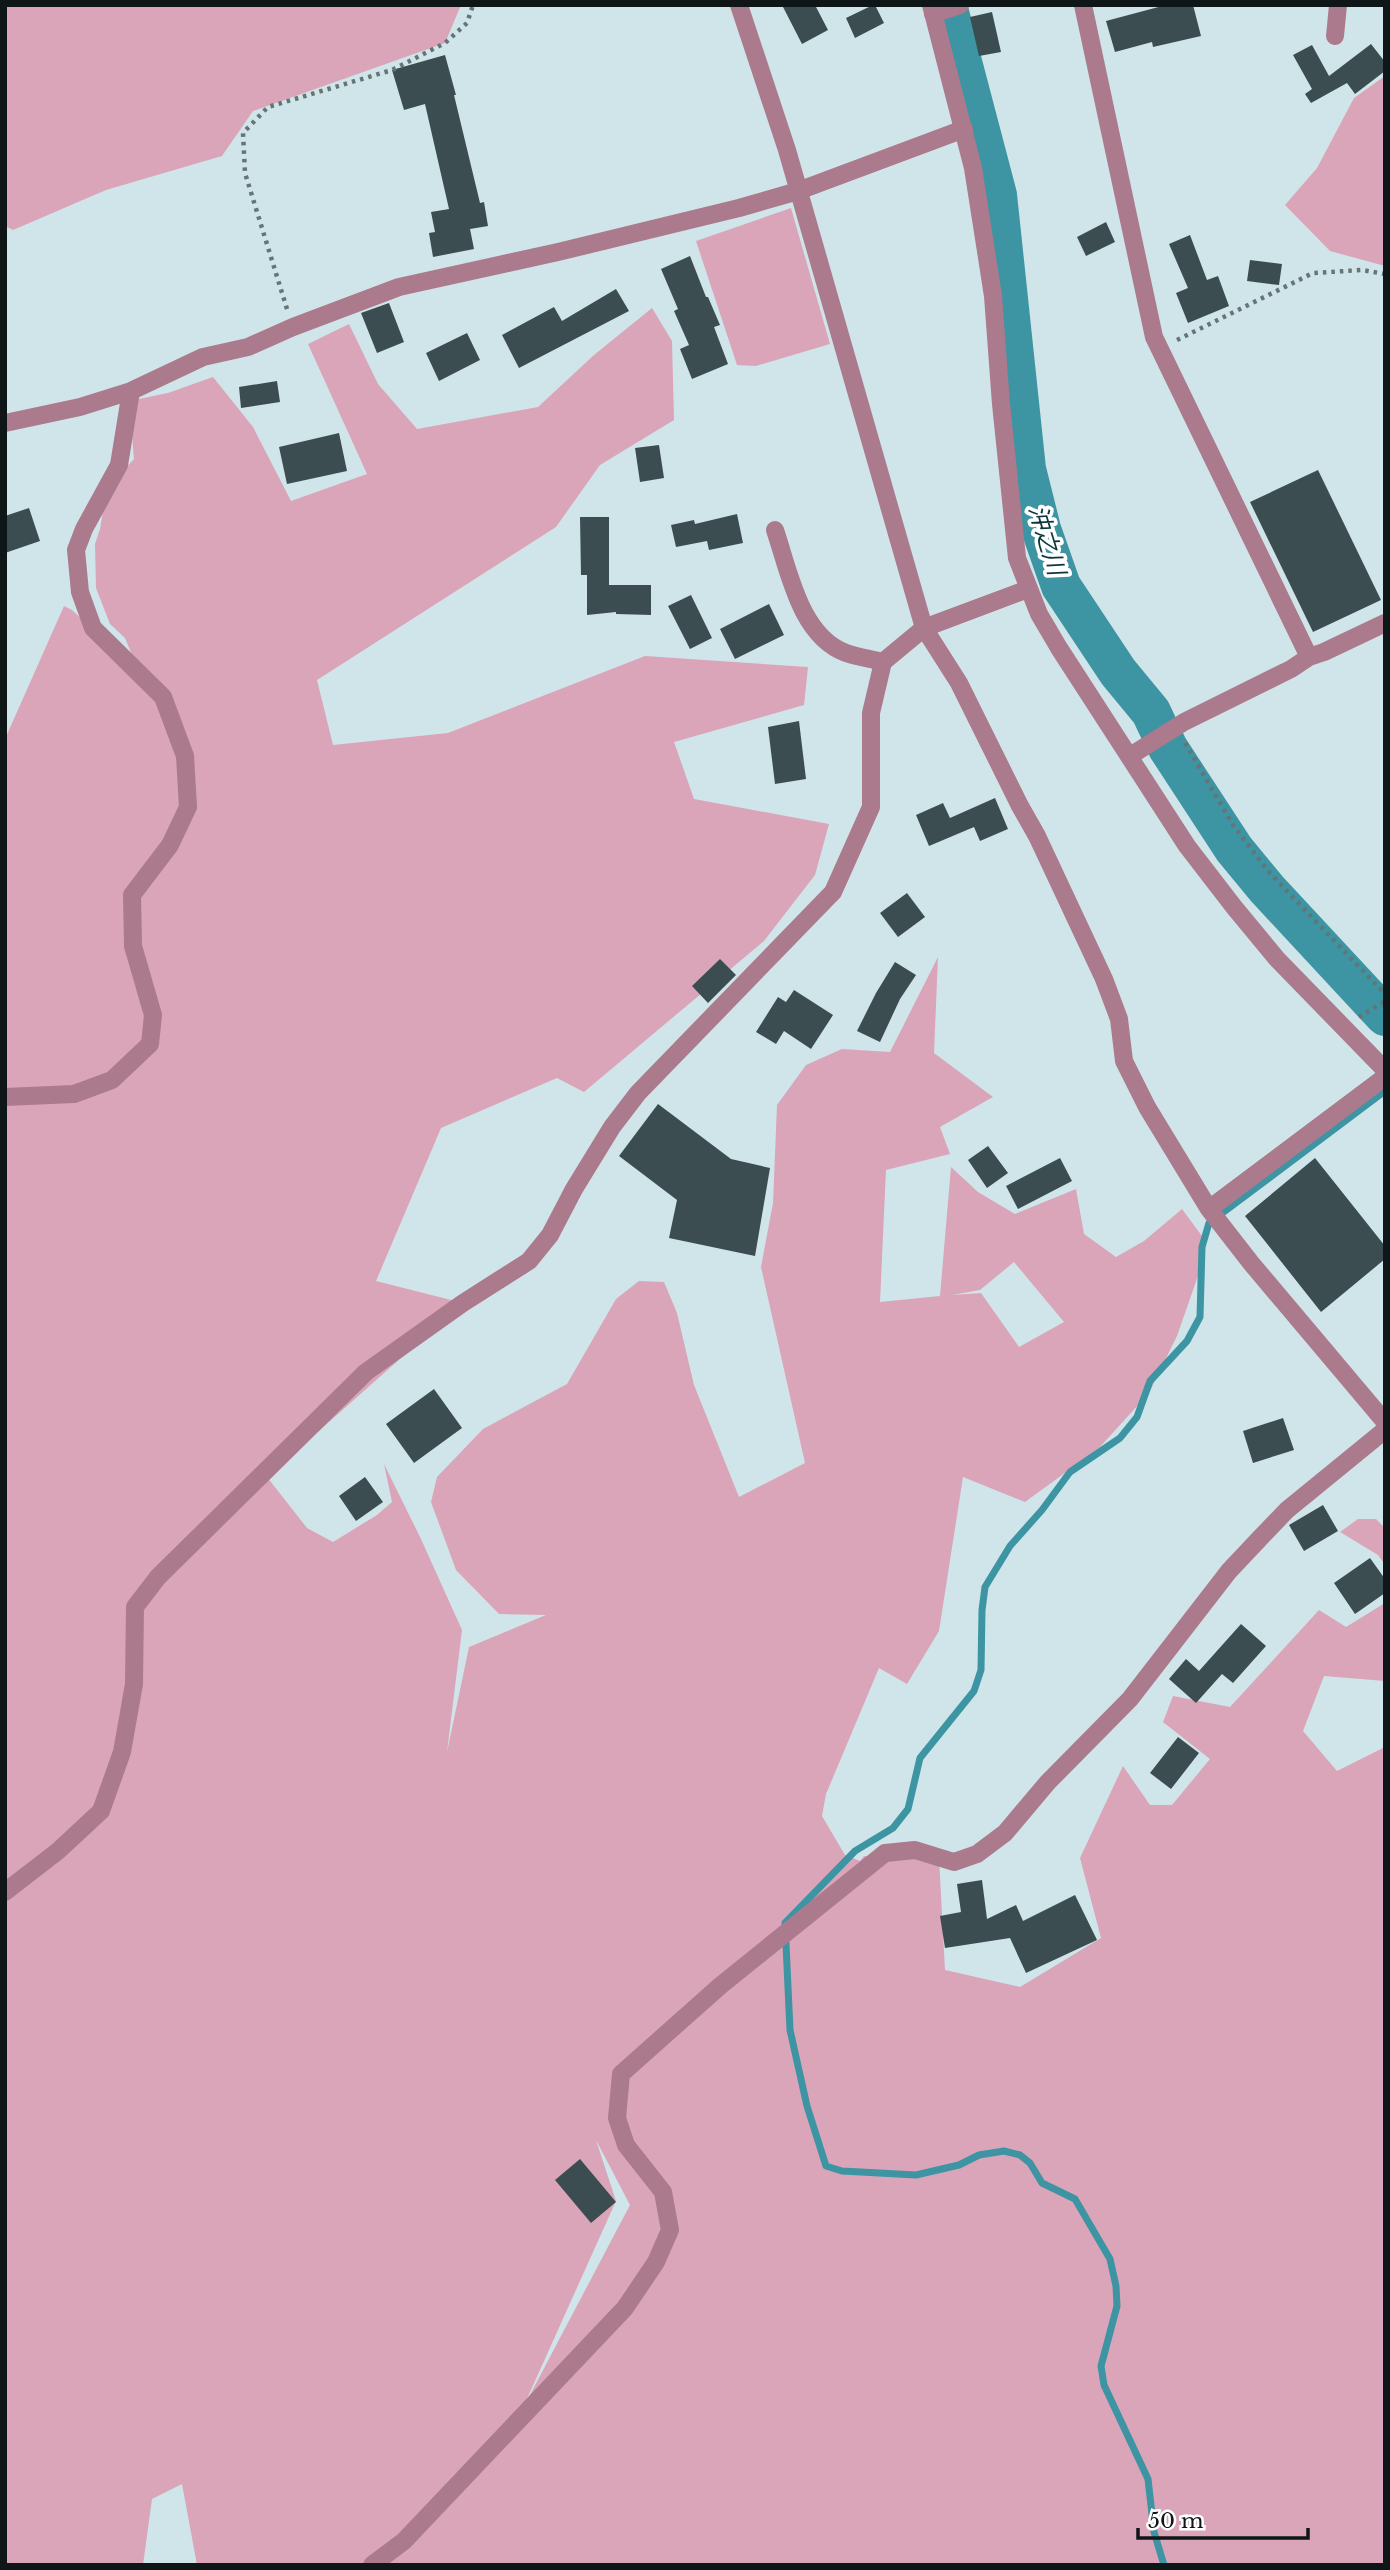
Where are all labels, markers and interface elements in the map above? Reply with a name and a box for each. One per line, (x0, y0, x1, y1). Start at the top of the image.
water label: 沖之川 (1023, 501, 1073, 581)
scale bar (1138, 2496, 1308, 2540)
text: 50 m (1148, 2508, 1204, 2534)

